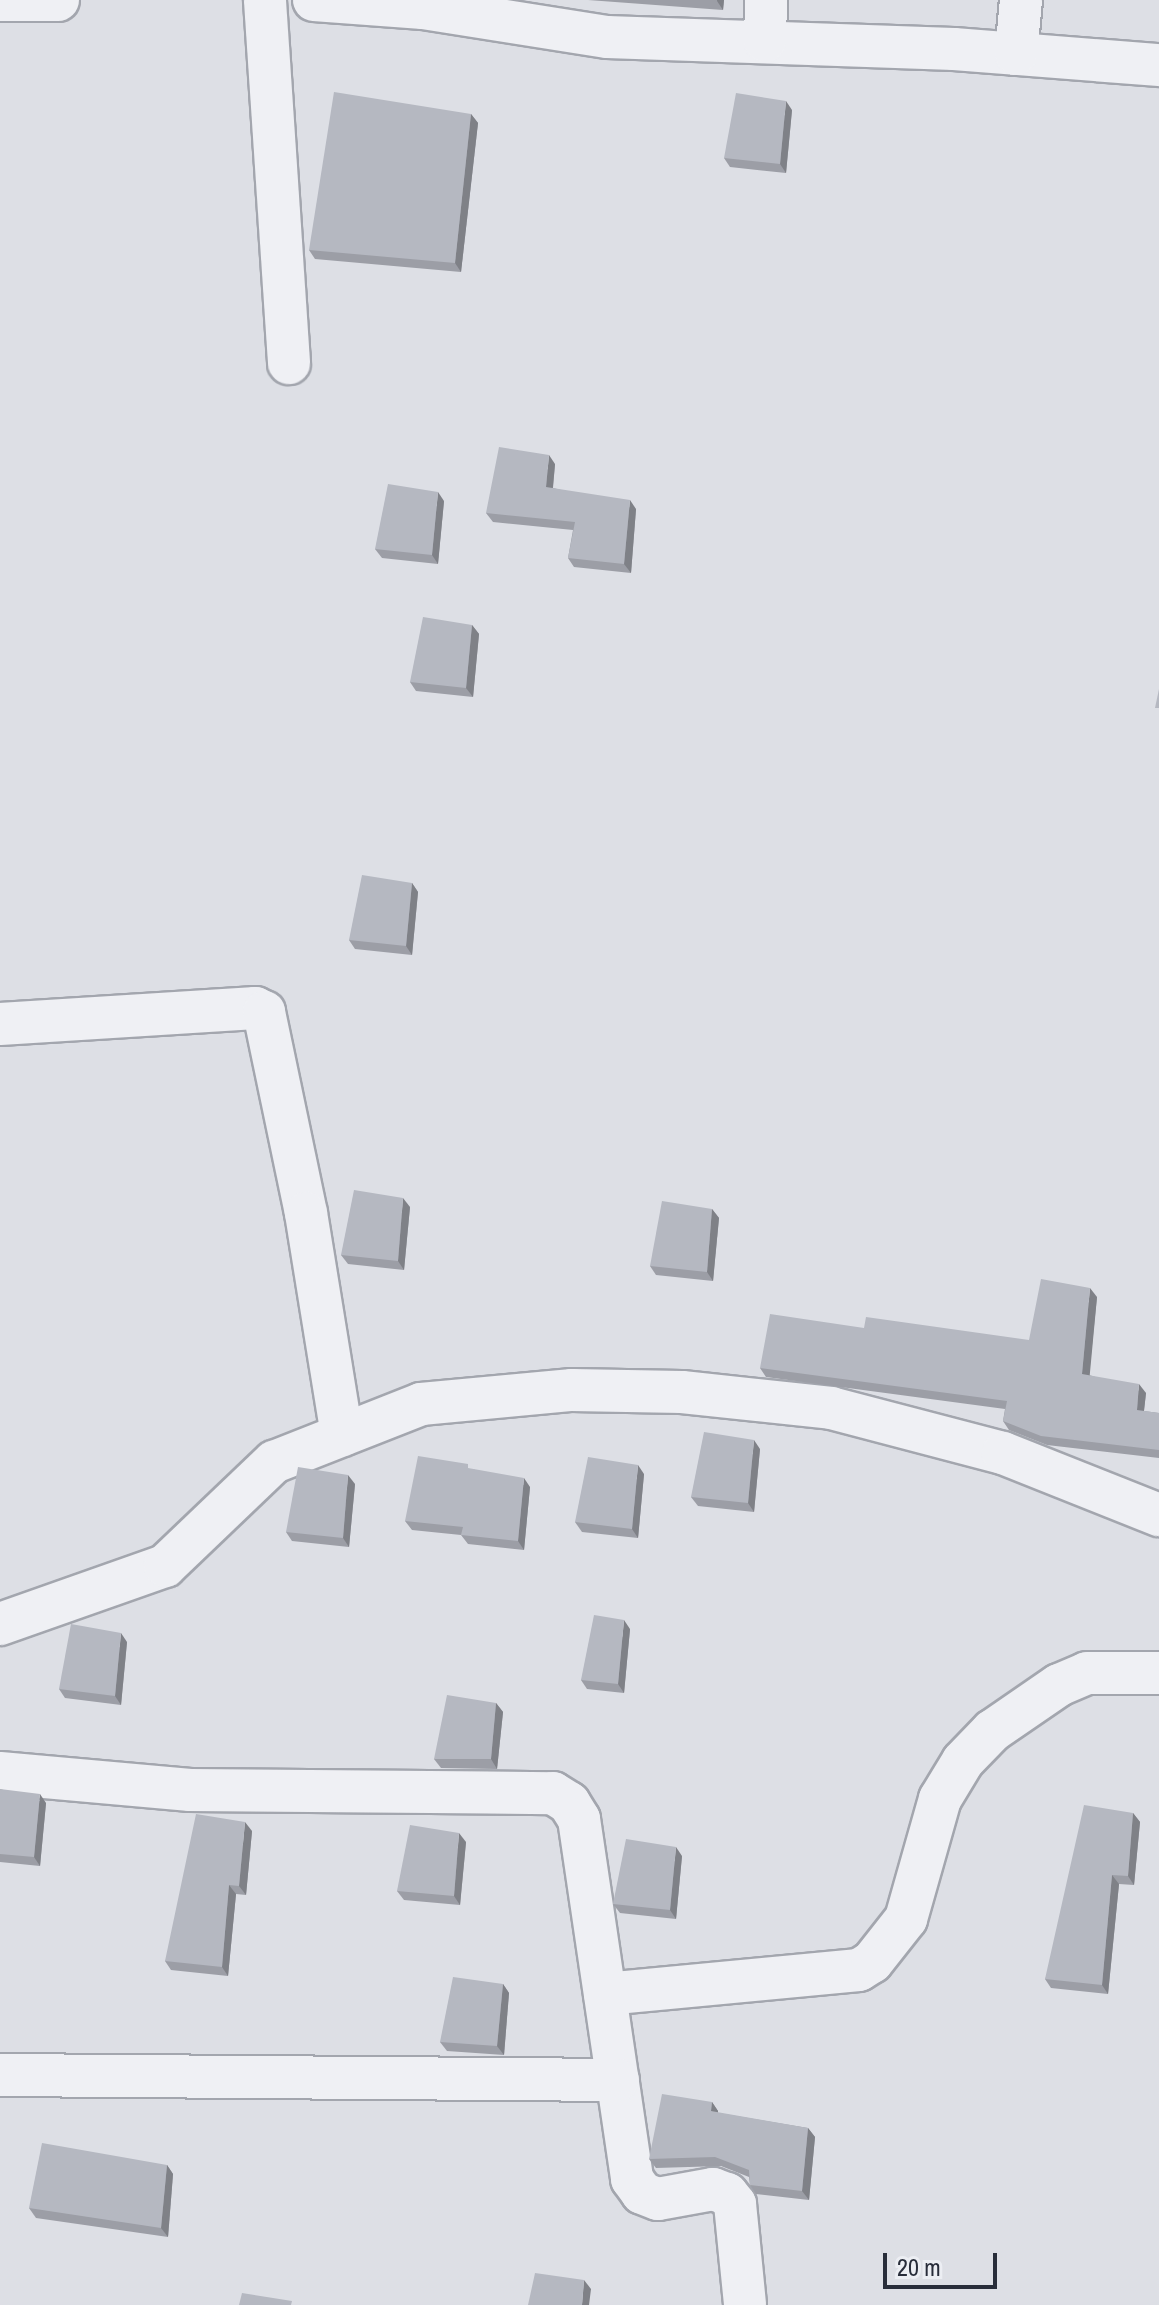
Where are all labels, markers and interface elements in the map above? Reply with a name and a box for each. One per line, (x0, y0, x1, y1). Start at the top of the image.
scale bar (887, 2237, 1001, 2287)
text: 20 m (897, 2251, 941, 2283)

